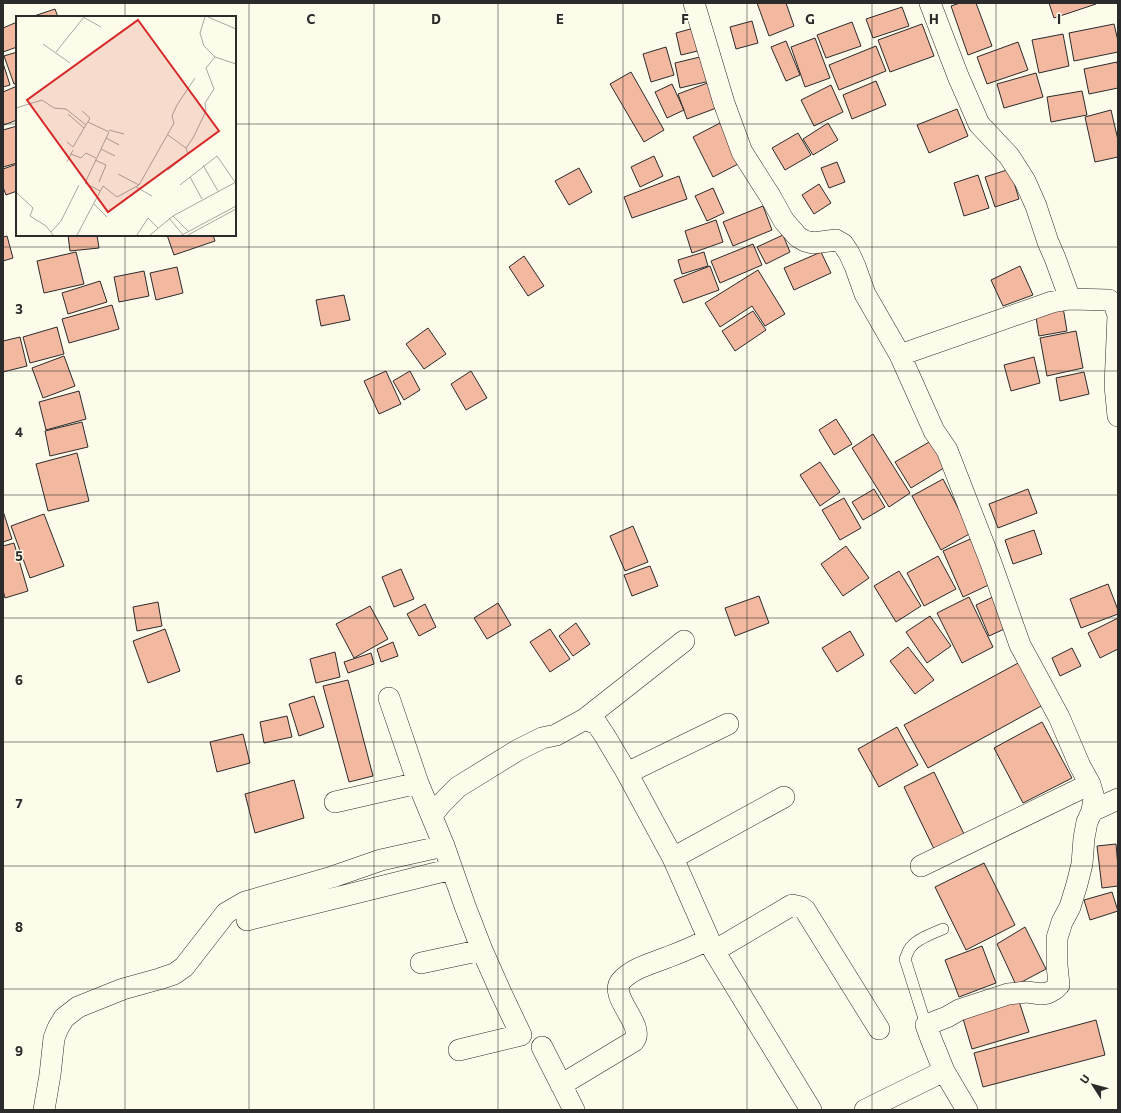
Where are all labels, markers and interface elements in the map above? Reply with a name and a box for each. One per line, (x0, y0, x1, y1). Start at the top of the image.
text: C (307, 11, 316, 27)
text: D (431, 11, 441, 27)
text: E (556, 11, 564, 27)
text: F (681, 11, 689, 27)
text: G (805, 11, 815, 27)
text: H (929, 11, 939, 27)
text: I (1057, 11, 1061, 27)
inset map (16, 16, 236, 236)
text: 3 (15, 301, 23, 317)
text: 4 (15, 424, 23, 440)
text: 5 (15, 548, 23, 564)
text: 6 (15, 672, 23, 688)
text: 7 (15, 795, 23, 811)
text: 8 (15, 919, 23, 935)
text: 9 (15, 1043, 23, 1059)
north arrow (1073, 1065, 1113, 1105)
text: U (1077, 1072, 1092, 1086)

